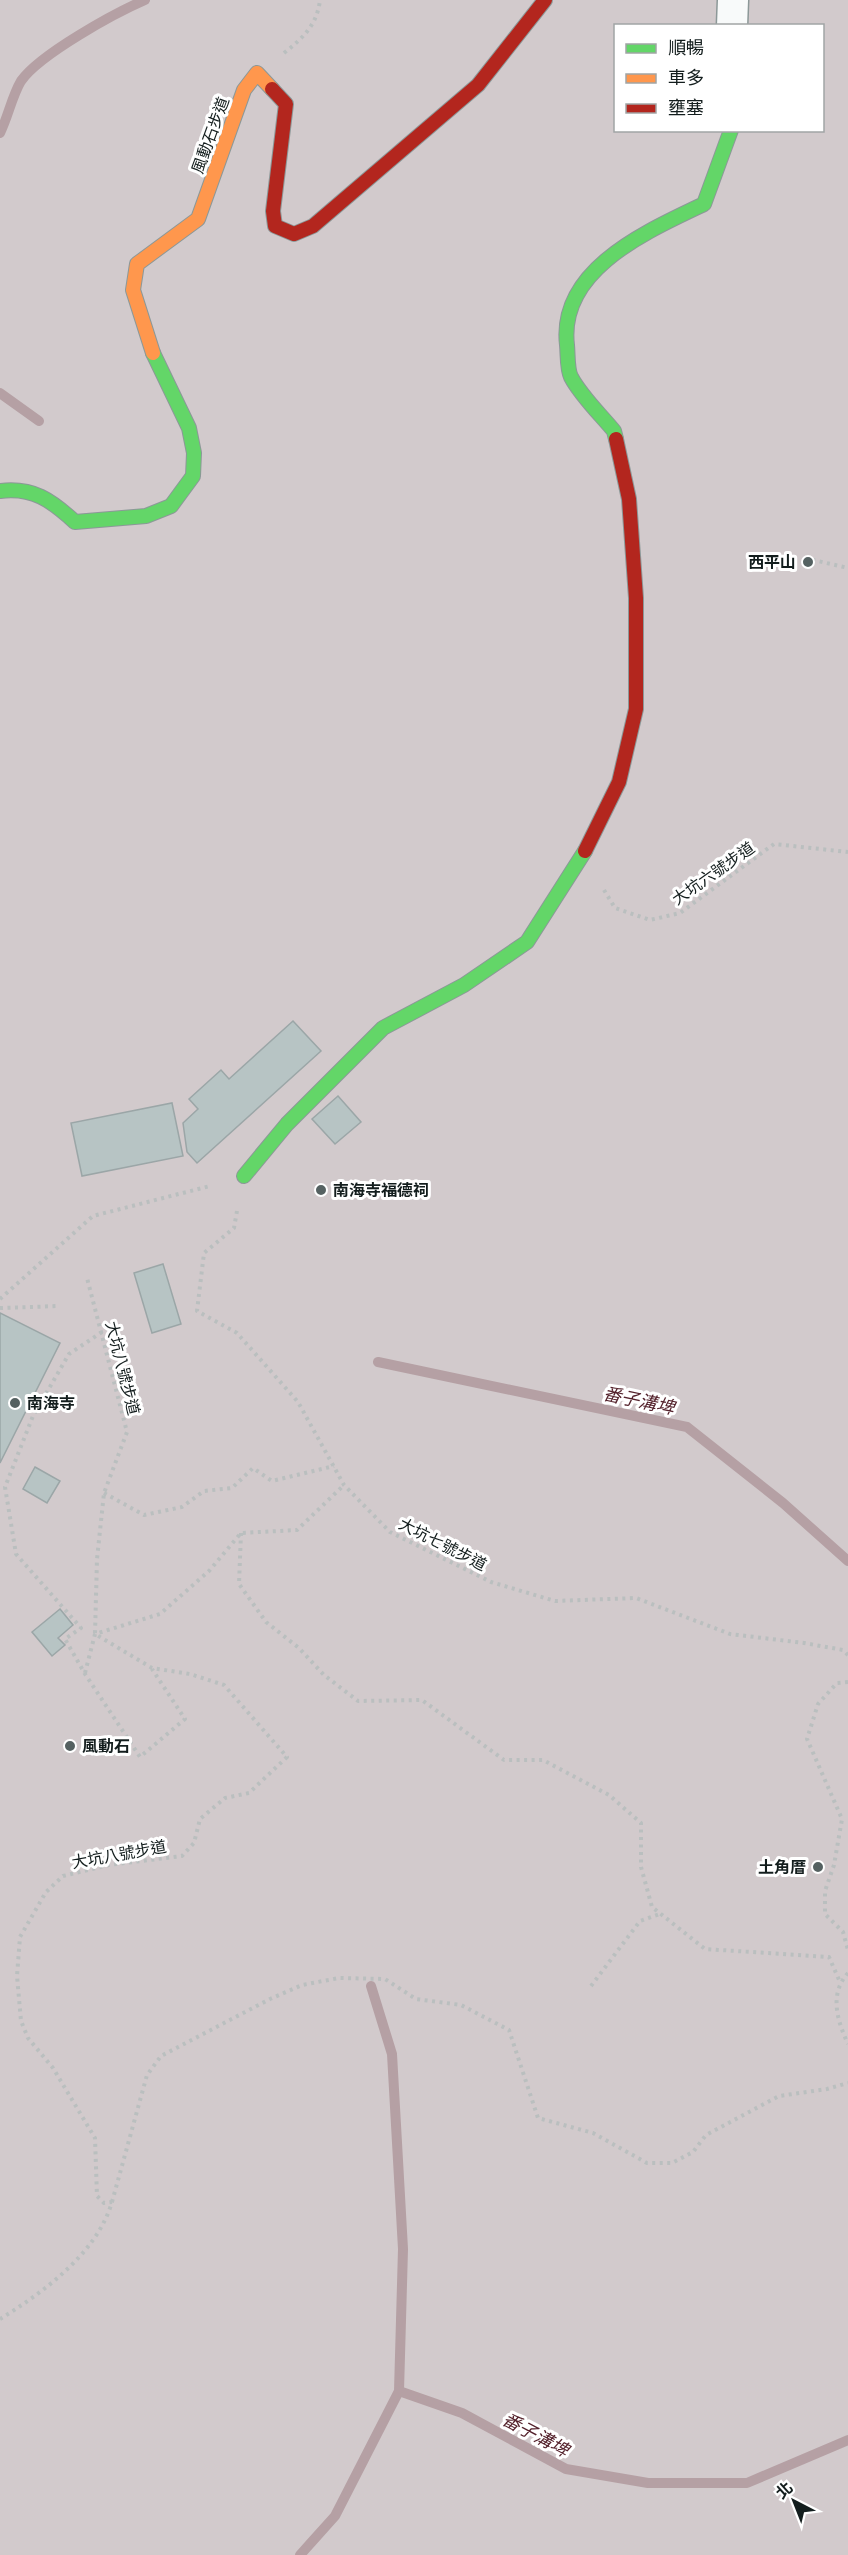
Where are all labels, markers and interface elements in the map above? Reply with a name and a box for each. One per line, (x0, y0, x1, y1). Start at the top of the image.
legend (614, 24, 824, 132)
text: 順暢 (668, 35, 704, 59)
text: 車多 (668, 65, 704, 89)
street label: 風動石步道 (186, 94, 234, 176)
text: 壅塞 (668, 95, 704, 119)
place label: 西平山 (748, 551, 796, 573)
marker: 西平山 (801, 555, 815, 569)
street label: 大坑六號步道 (667, 836, 759, 910)
place label: 南海寺福德祠 (333, 1179, 429, 1201)
marker: 南海寺福德祠 (314, 1183, 328, 1197)
street label: 大坑八號步道 (101, 1319, 145, 1417)
water label: 番子溝埤 (601, 1381, 679, 1420)
place label: 南海寺 (27, 1392, 75, 1414)
marker: 南海寺 (8, 1396, 22, 1410)
street label: 大坑七號步道 (395, 1512, 491, 1576)
place label: 風動石 (82, 1735, 130, 1757)
marker: 風動石 (63, 1739, 77, 1753)
street label: 大坑八號步道 (70, 1835, 168, 1873)
place label: 土角厝 (758, 1856, 806, 1878)
marker: 土角厝 (811, 1860, 825, 1874)
water label: 番子溝埤 (499, 2407, 575, 2462)
north arrow (764, 2471, 824, 2531)
text: 北 (771, 2476, 797, 2503)

